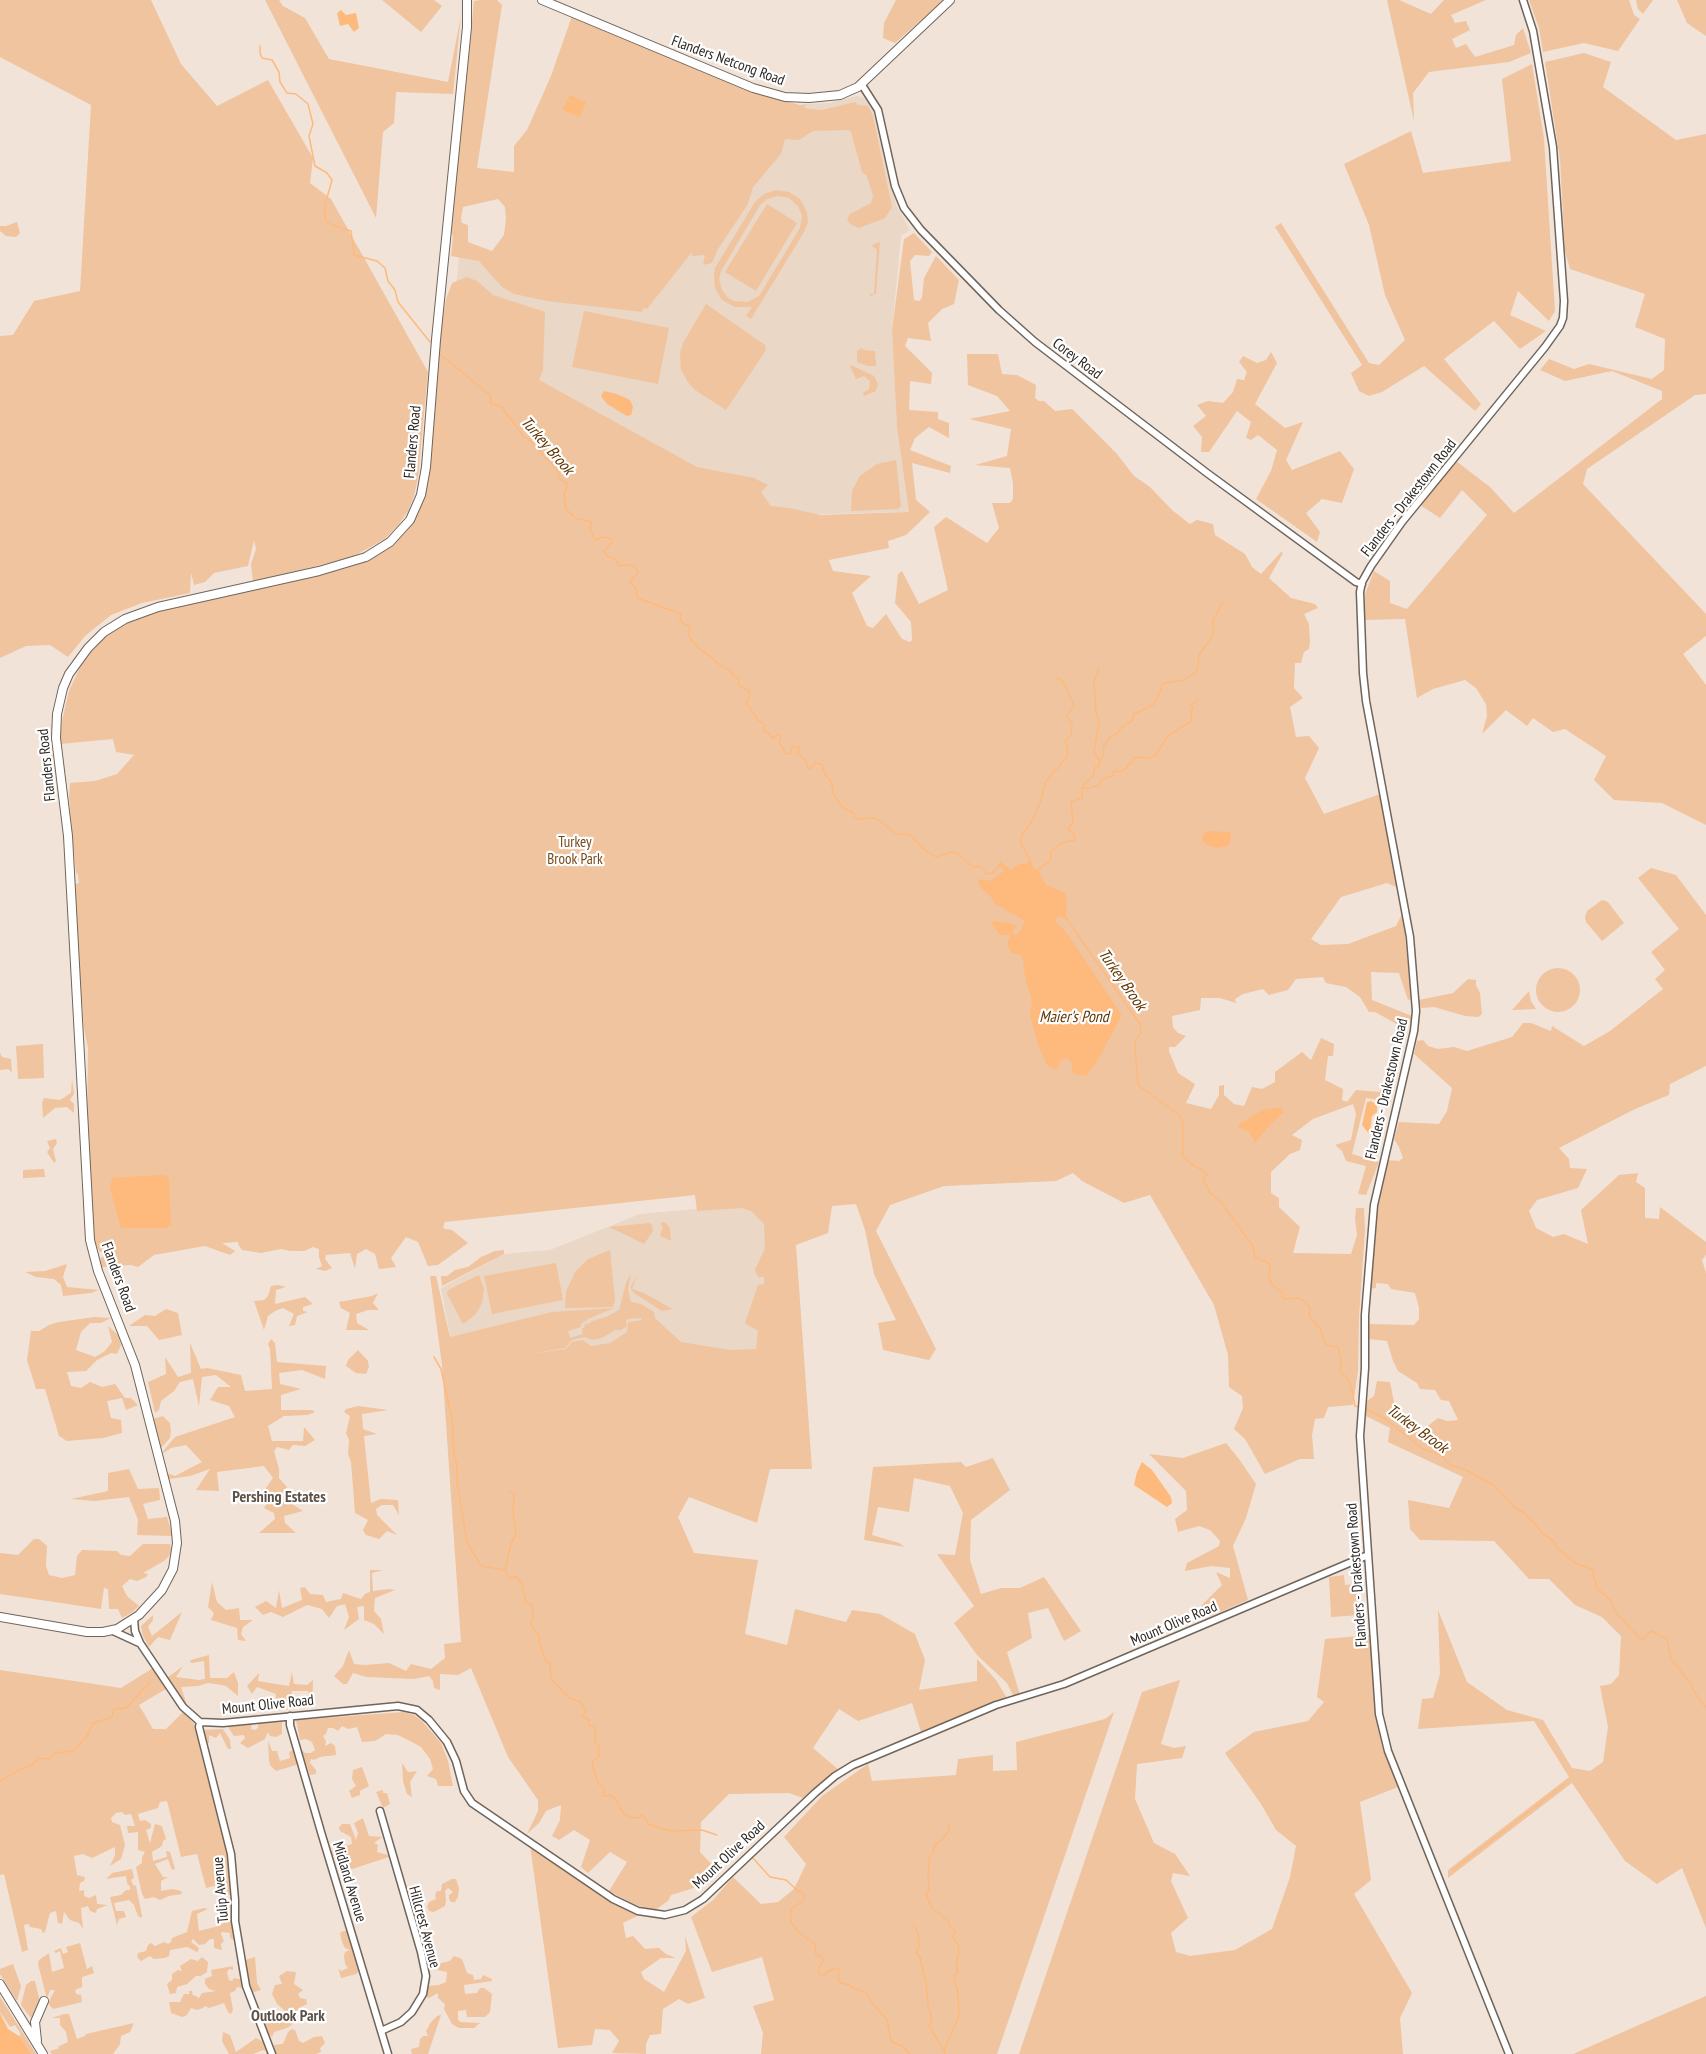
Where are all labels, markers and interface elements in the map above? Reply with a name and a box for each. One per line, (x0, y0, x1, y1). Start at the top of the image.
street label: Flanders Netcong Road (669, 32, 787, 90)
street label: Corey Road (1049, 335, 1105, 383)
street label: Flanders Road (401, 405, 425, 479)
water label: Turkey Brook (517, 413, 577, 479)
street label: Flanders - Drakestown Road (1357, 436, 1461, 560)
street label: Flanders Road (34, 728, 60, 802)
park label: Turkey Brook Park (547, 834, 603, 869)
water label: Turkey Brook (1094, 945, 1150, 1015)
water label: Maier's Pond (1039, 1007, 1109, 1027)
street label: Flanders - Drakestown Road (1362, 1017, 1412, 1161)
street label: Flanders Road (97, 1240, 139, 1314)
water label: Turkey Brook (1383, 1400, 1451, 1458)
district label: Pershing Estates (232, 1487, 326, 1507)
street label: Flanders - Drakestown Road (1343, 1502, 1371, 1648)
street label: Mount Olive Road (1128, 1598, 1220, 1650)
street label: Mount Olive Road (221, 1691, 315, 1719)
street label: Mount Olive Road (689, 1817, 769, 1893)
street label: Midland Avenue (328, 1840, 370, 1924)
street label: Tulip Avenue (209, 1856, 233, 1924)
street label: Hillcrest Avenue (404, 1884, 444, 1970)
district label: Outlook Park (251, 2006, 325, 2026)

